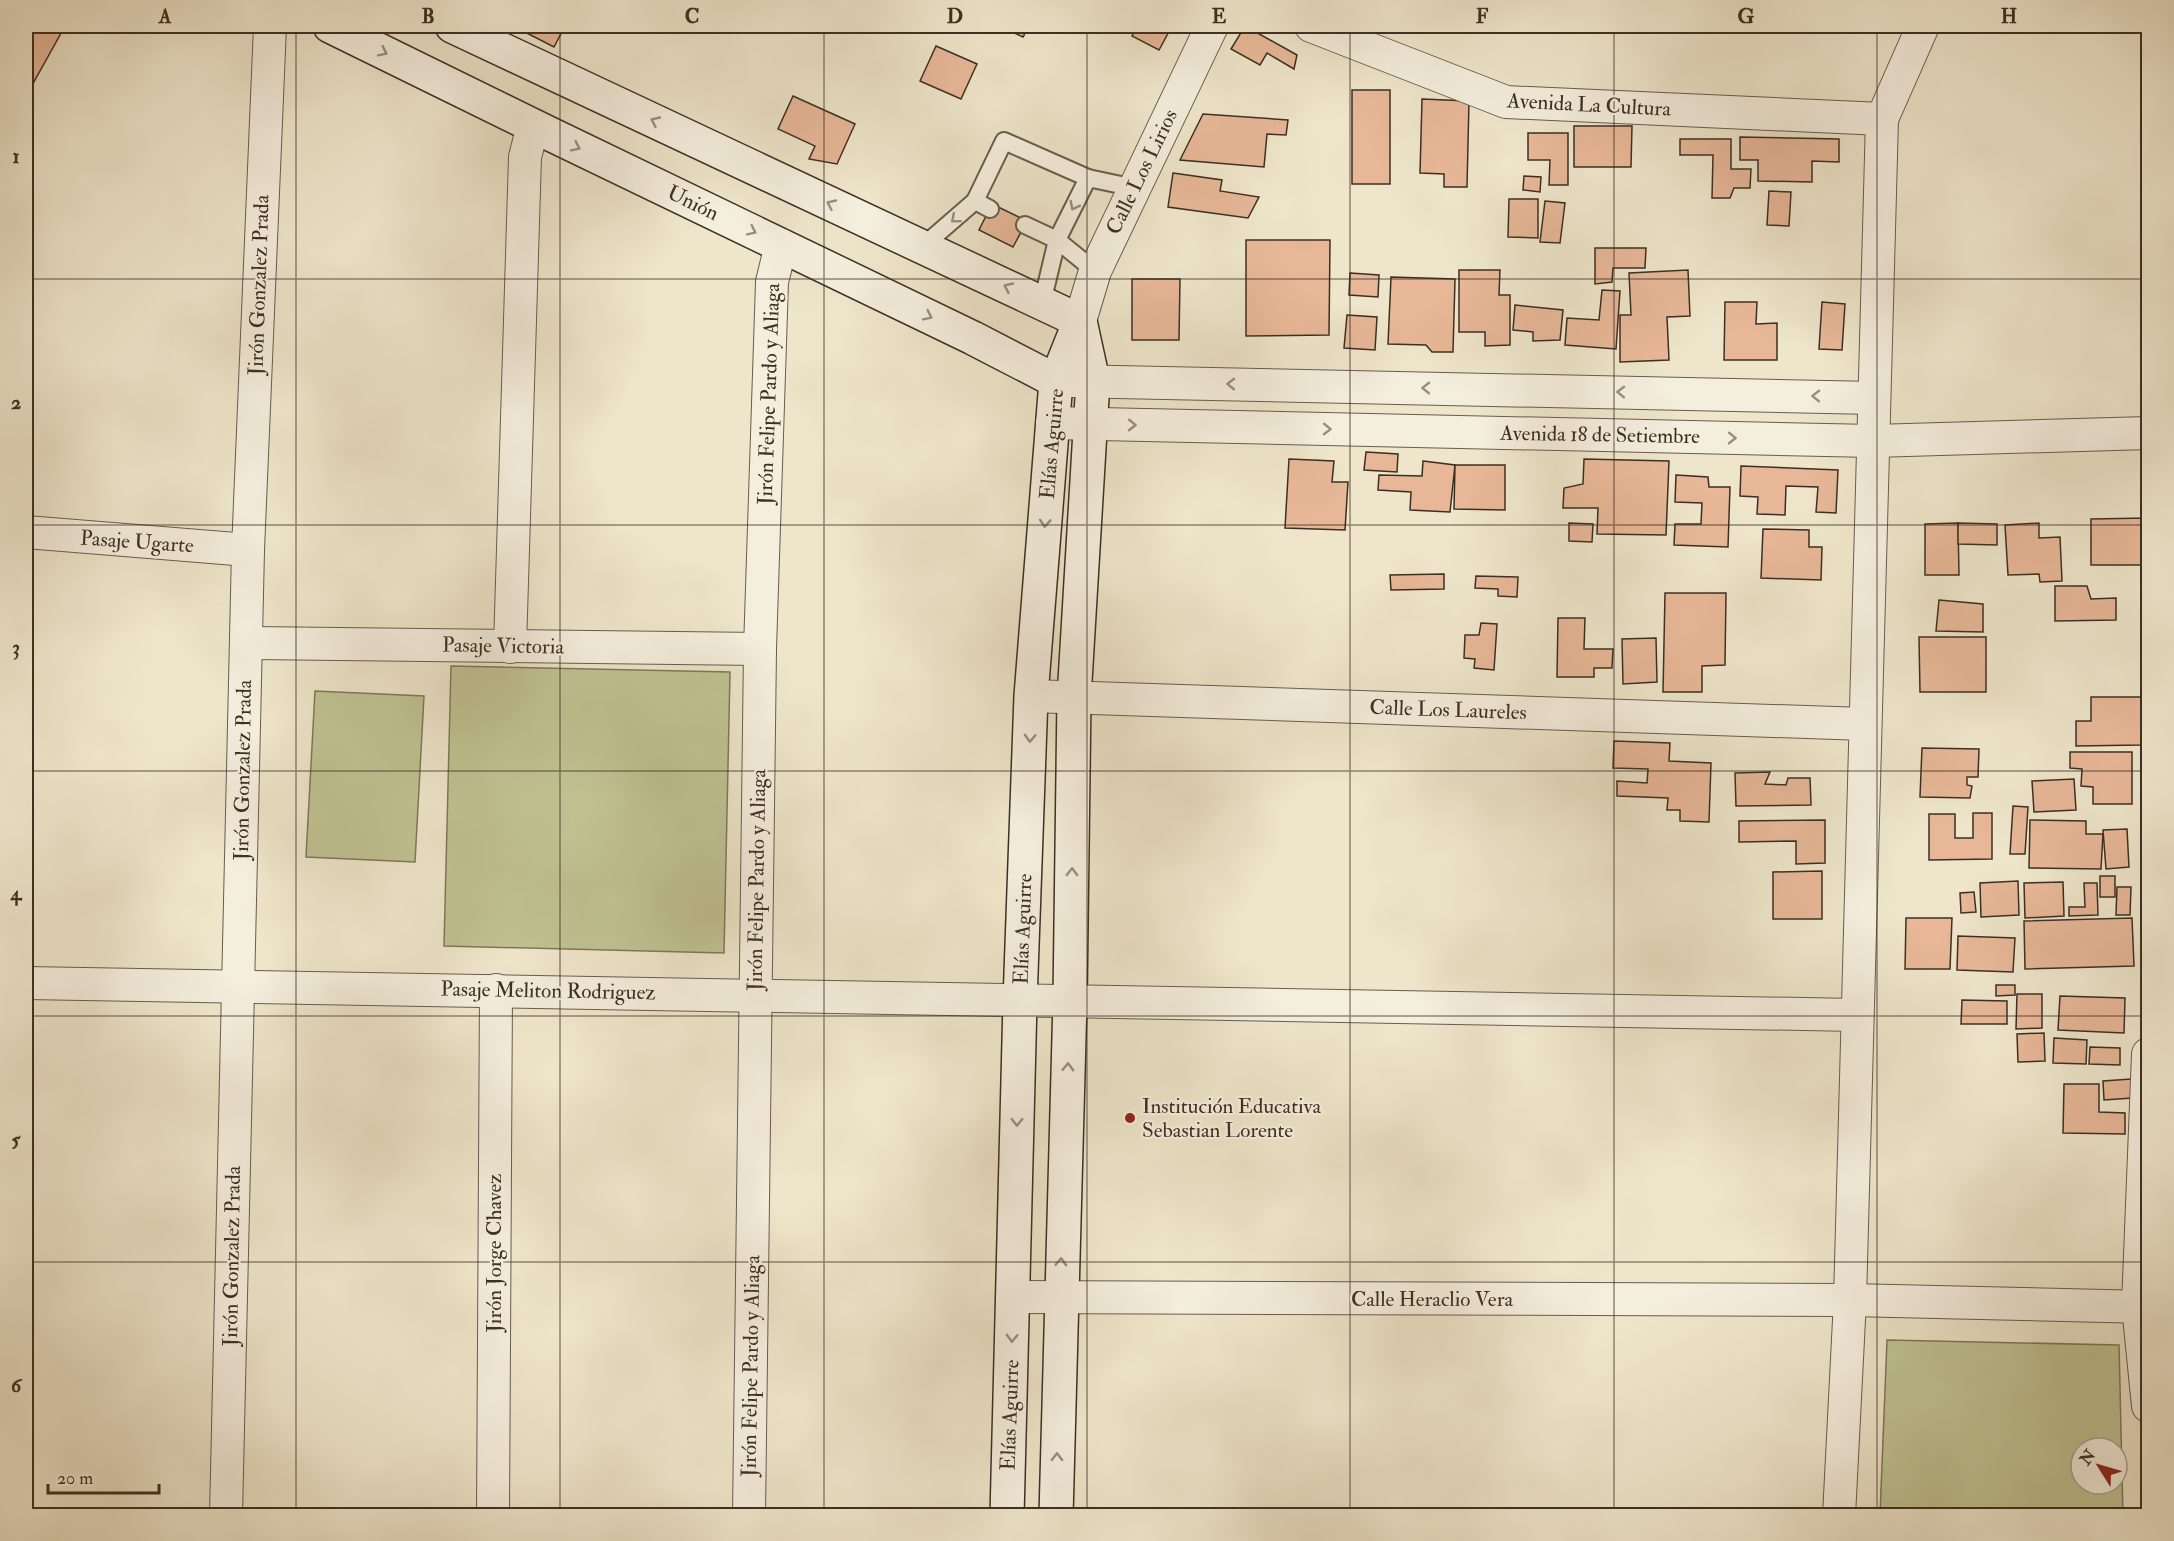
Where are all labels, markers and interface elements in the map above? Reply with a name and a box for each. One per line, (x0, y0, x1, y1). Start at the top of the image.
text: A (158, 4, 172, 29)
text: B (421, 4, 435, 29)
text: C (685, 4, 699, 29)
text: D (947, 4, 963, 29)
text: E (1212, 4, 1227, 29)
text: F (1476, 4, 1489, 29)
text: G (1738, 4, 1755, 29)
text: H (2001, 4, 2017, 29)
one-way arrow (376, 44, 387, 56)
street label: Avenida La Cultura (1505, 87, 1672, 123)
street label: Calle Los Lirios (1100, 105, 1184, 239)
one-way arrow (650, 117, 661, 129)
one-way arrow (570, 140, 581, 152)
text: 1 (12, 144, 20, 169)
street label: Unión (663, 179, 723, 227)
street label: Jirón Gonzalez Prada (242, 194, 276, 377)
one-way arrow (827, 200, 838, 212)
one-way arrow (1070, 200, 1081, 211)
one-way arrow (951, 212, 962, 223)
one-way arrow (746, 224, 757, 236)
street label: Jirón Felipe Pardo y Aliaga (752, 282, 786, 506)
one-way arrow (1003, 282, 1014, 294)
one-way arrow (921, 309, 932, 320)
one-way arrow (1226, 378, 1235, 391)
one-way arrow (1421, 382, 1430, 395)
one-way arrow (1616, 386, 1625, 399)
street label: Elías Aguirre (1034, 387, 1070, 500)
text: 2 (11, 390, 21, 415)
one-way arrow (1811, 390, 1820, 403)
one-way arrow (1127, 419, 1136, 431)
street label: Avenida 18 de Setiembre (1499, 420, 1700, 450)
one-way arrow (1322, 423, 1331, 436)
one-way arrow (1727, 432, 1736, 444)
one-way arrow (1038, 518, 1051, 527)
street label: Pasaje Ugarte (79, 525, 195, 559)
street label: Pasaje Victoria (442, 631, 565, 661)
text: 3 (12, 635, 20, 660)
street label: Jirón Gonzalez Prada (228, 679, 258, 862)
street label: Calle Los Laureles (1369, 694, 1527, 726)
one-way arrow (1023, 734, 1036, 743)
street label: Jirón Felipe Pardo y Aliaga (742, 769, 772, 992)
one-way arrow (1066, 868, 1078, 877)
street label: Elías Aguirre (1008, 873, 1038, 985)
text: 4 (10, 881, 23, 906)
street label: Pasaje Meliton Rodriguez (440, 976, 656, 1006)
one-way arrow (1061, 1063, 1074, 1072)
place label: Institución Educativa Sebastian Lorente (1142, 1093, 1321, 1144)
marker: Institución Educativa Sebastian Lorente (1123, 1111, 1137, 1125)
one-way arrow (1011, 1118, 1024, 1127)
text: 5 (12, 1127, 22, 1152)
street label: Jirón Gonzalez Prada (217, 1165, 247, 1348)
street label: Jirón Jorge Chavez (481, 1173, 508, 1334)
street label: Jirón Felipe Pardo y Aliaga (736, 1255, 766, 1478)
one-way arrow (1055, 1258, 1068, 1267)
street label: Calle Heraclio Vera (1351, 1286, 1513, 1313)
one-way arrow (1006, 1333, 1019, 1342)
street label: Elías Aguirre (995, 1359, 1025, 1471)
text: 6 (11, 1373, 23, 1398)
north arrow (2069, 1436, 2129, 1496)
text: N (2075, 1445, 2101, 1470)
one-way arrow (1051, 1453, 1063, 1462)
scale bar (48, 1457, 159, 1495)
text: 20 m (57, 1467, 93, 1490)

